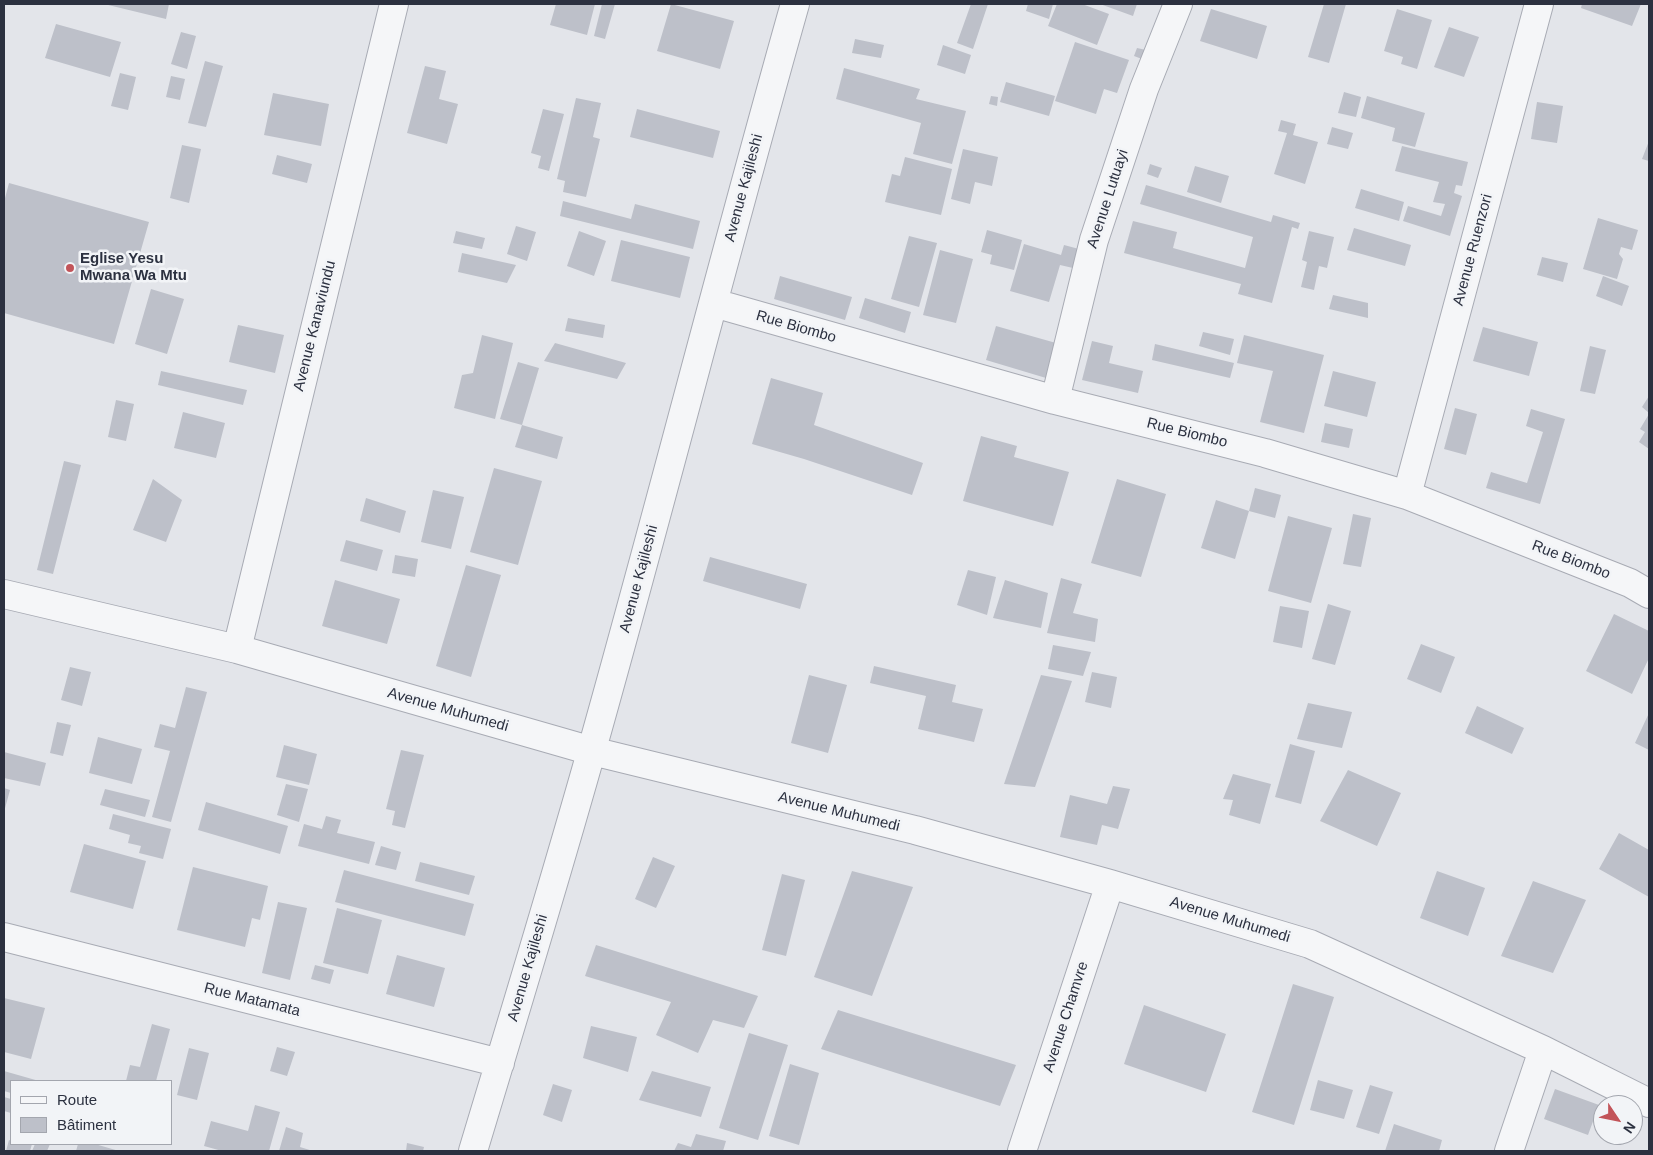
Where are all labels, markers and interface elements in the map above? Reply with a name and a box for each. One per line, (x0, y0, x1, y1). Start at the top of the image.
street label: Avenue Kajileshi (721, 132, 767, 244)
street label: Avenue Lutuayi (1084, 147, 1132, 251)
street label: Avenue Ruenzori (1449, 192, 1497, 308)
place label: Eglise Yesu Mwana Wa Mtu (80, 250, 187, 285)
street label: Avenue Kanaviundu (290, 259, 340, 393)
marker: Eglise Yesu Mwana Wa Mtu (64, 262, 76, 274)
street label: Rue Biombo (754, 307, 838, 347)
street label: Rue Biombo (1145, 414, 1229, 452)
street label: Avenue Kajileshi (616, 523, 662, 635)
street label: Rue Biombo (1529, 537, 1613, 583)
street label: Avenue Muhumedi (386, 684, 510, 736)
street label: Avenue Muhumedi (776, 788, 902, 836)
street label: Avenue Muhumedi (1168, 893, 1292, 947)
street label: Avenue Kajileshi (504, 912, 552, 1024)
street label: Avenue Chamvre (1040, 959, 1092, 1075)
street label: Rue Matamata (202, 979, 302, 1021)
legend (10, 1080, 172, 1145)
text: Route (57, 1091, 97, 1108)
north arrow (1593, 1095, 1643, 1145)
text: Bâtiment (57, 1116, 116, 1133)
text: N (1620, 1119, 1639, 1136)

